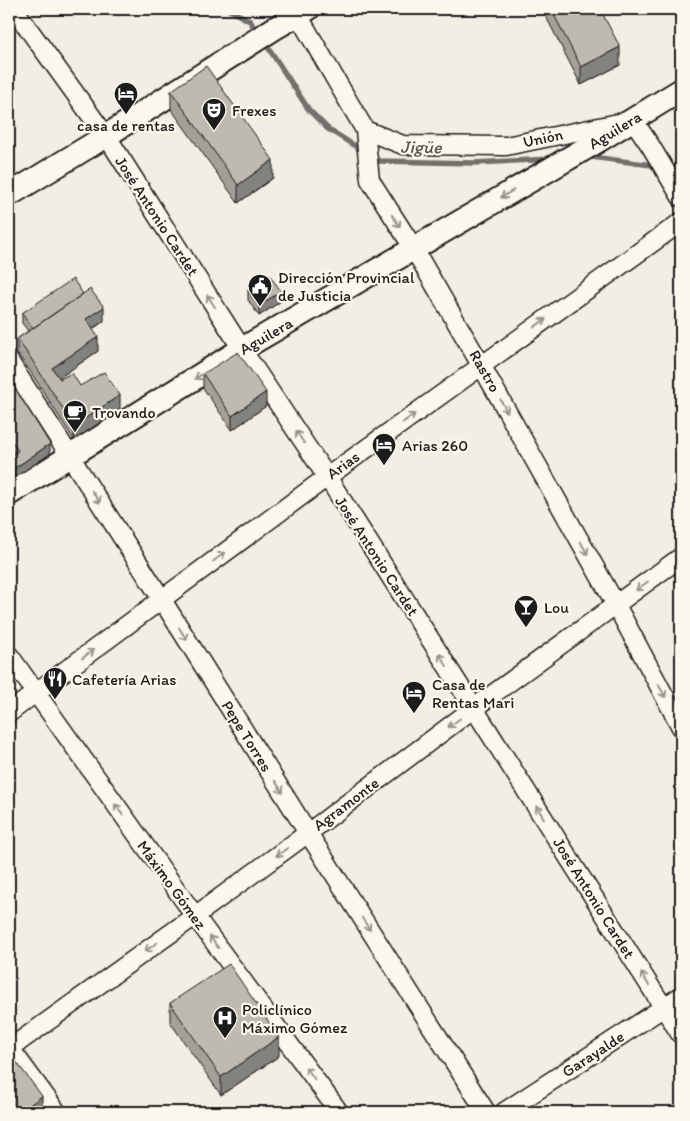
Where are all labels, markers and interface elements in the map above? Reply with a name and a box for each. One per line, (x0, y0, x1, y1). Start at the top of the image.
hotel icon: casa de rentas (113, 81, 139, 115)
theatre icon: Frexes (201, 97, 227, 131)
place label: Frexes (232, 101, 276, 120)
street label: Aguilera (585, 106, 645, 153)
place label: casa de rentas (77, 116, 175, 135)
street label: Unión (521, 124, 565, 151)
water label: Jigüe (400, 136, 443, 158)
street label: José Antonio Cardet (111, 153, 203, 279)
one-way arrow (500, 190, 514, 200)
one-way arrow (391, 213, 401, 227)
place label: Dirección Provincial de Justicia (278, 268, 415, 305)
public building icon: Dirección Provincial de Justicia (247, 273, 273, 307)
one-way arrow (206, 294, 216, 308)
street label: Aguilera (236, 313, 297, 359)
one-way arrow (533, 318, 547, 328)
street label: Rastro (465, 347, 505, 395)
one-way arrow (194, 370, 208, 380)
cafe icon: Trovando (62, 399, 88, 433)
one-way arrow (500, 399, 510, 413)
place label: Trovando (92, 403, 156, 422)
one-way arrow (402, 413, 416, 423)
one-way arrow (295, 430, 305, 444)
hotel icon: Arias 260 (371, 432, 397, 466)
place label: Arias 260 (402, 436, 468, 455)
street label: Arias (323, 447, 363, 483)
one-way arrow (90, 490, 101, 504)
street label: José Antonio Cardet (331, 493, 423, 619)
one-way arrow (579, 541, 589, 555)
one-way arrow (212, 552, 225, 563)
one-way arrow (635, 581, 649, 591)
bar icon: Lou (513, 594, 539, 628)
place label: Lou (544, 598, 569, 617)
one-way arrow (178, 627, 189, 641)
one-way arrow (81, 648, 94, 659)
one-way arrow (438, 653, 449, 667)
restaurant icon: Cafetería Arias (42, 666, 68, 700)
place label: Cafetería Arias (72, 670, 176, 689)
place label: Casa de Rentas Mari (432, 675, 514, 712)
hotel icon: Casa de Rentas Mari (401, 680, 427, 714)
one-way arrow (658, 683, 667, 698)
street label: Pepe Torres (218, 697, 276, 775)
one-way arrow (448, 717, 461, 728)
street label: Agramonte (309, 773, 383, 835)
one-way arrow (274, 779, 284, 793)
one-way arrow (114, 804, 124, 818)
one-way arrow (535, 805, 545, 819)
street label: José Antonio Cardet (549, 834, 639, 962)
street label: Máximo Gómez (133, 837, 211, 934)
one-way arrow (275, 847, 289, 857)
one-way arrow (361, 916, 371, 930)
one-way arrow (209, 935, 219, 949)
one-way arrow (144, 942, 158, 952)
one-way arrow (640, 972, 651, 986)
place label: Policlínico Máximo Gómez (242, 1000, 348, 1037)
hospital icon: Policlínico Máximo Gómez (212, 1005, 238, 1039)
street label: Garayalde (558, 1027, 628, 1081)
one-way arrow (305, 1067, 316, 1080)

